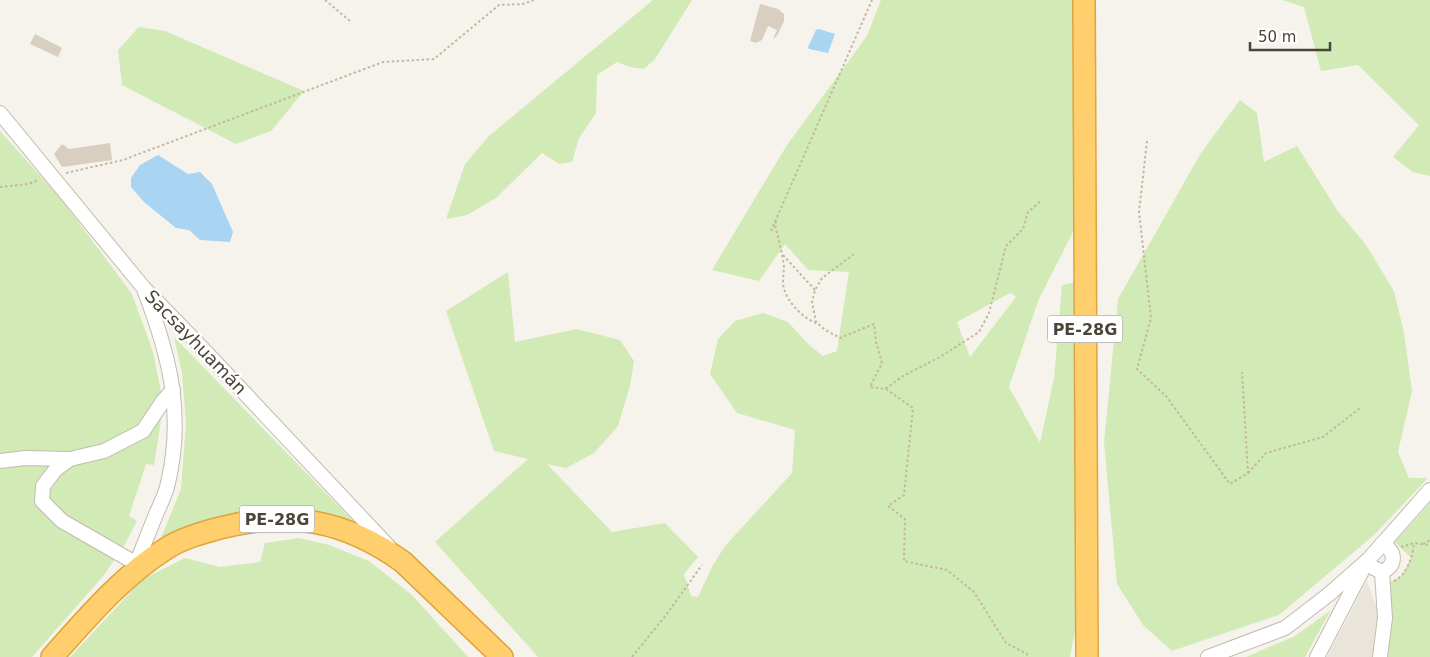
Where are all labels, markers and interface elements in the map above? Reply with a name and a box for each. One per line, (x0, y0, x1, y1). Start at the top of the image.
scale bar (1250, 20, 1330, 52)
text: 50 m (1258, 28, 1296, 46)
street label: Sacsayhuamán (141, 285, 251, 399)
road number: PE-28G (1048, 316, 1122, 342)
road number: PE-28G (240, 506, 314, 532)

